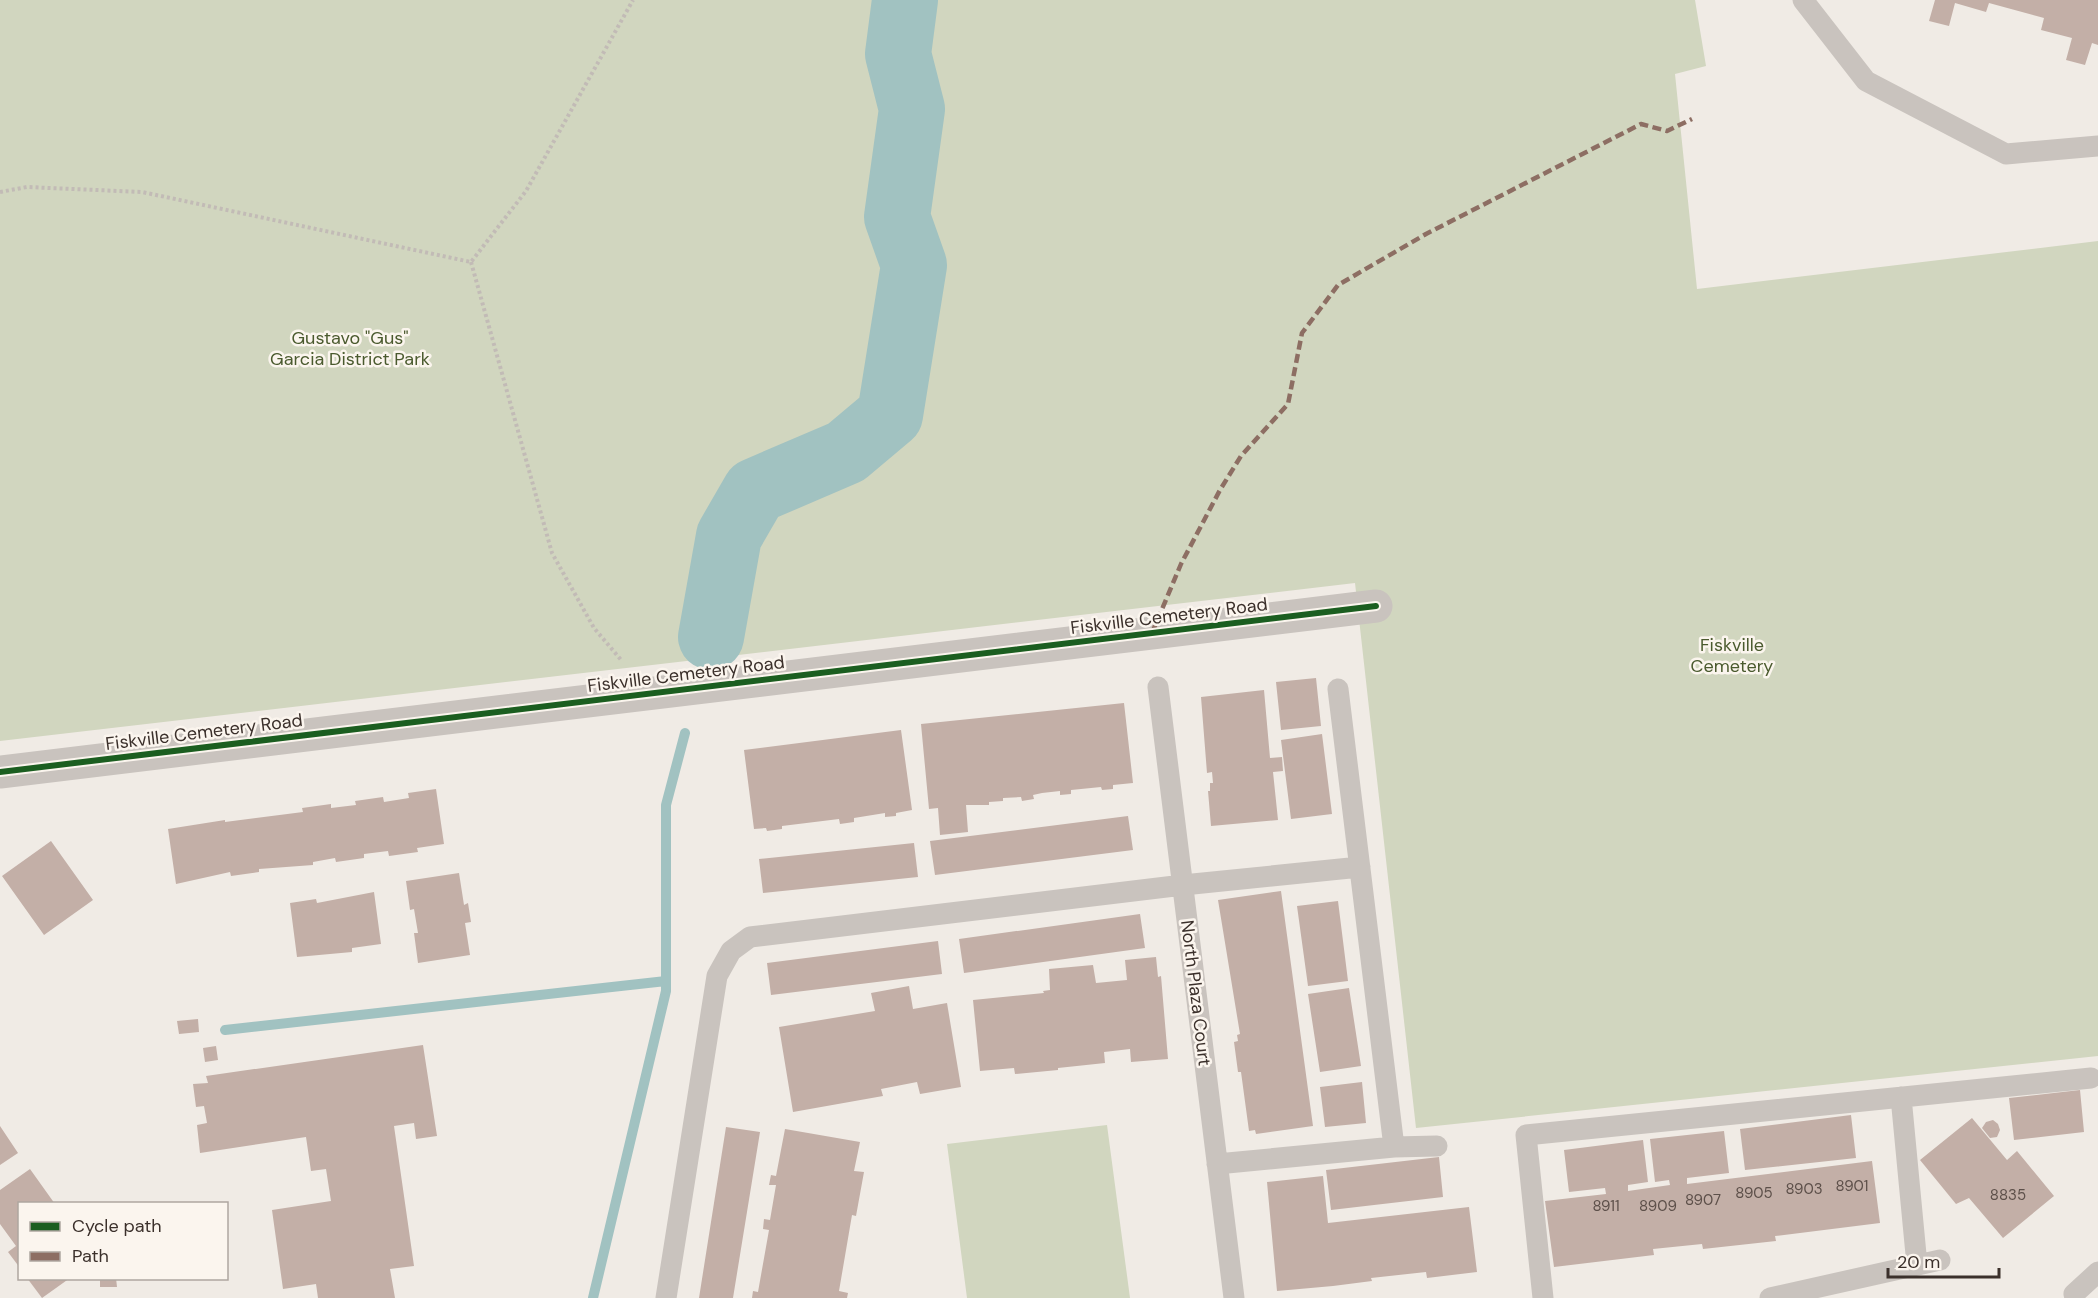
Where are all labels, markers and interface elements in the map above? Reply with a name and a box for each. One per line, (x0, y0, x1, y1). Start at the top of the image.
park label: Gustavo "Gus" Garcia District Park (270, 326, 430, 371)
street label: Fiskville Cemetery Road (1069, 592, 1269, 640)
park label: Fiskville Cemetery (1691, 633, 1773, 678)
street label: Fiskville Cemetery Road (586, 650, 786, 698)
street label: Fiskville Cemetery Road (104, 708, 304, 756)
street label: North Plaza Court (1175, 919, 1217, 1067)
house number: 8901 (1835, 1176, 1869, 1196)
house number: 8903 (1785, 1179, 1823, 1199)
house number: 8905 (1735, 1183, 1773, 1203)
house number: 8835 (1990, 1185, 2026, 1205)
house number: 8907 (1685, 1190, 1721, 1210)
house number: 8911 (1592, 1196, 1620, 1216)
house number: 8909 (1639, 1196, 1677, 1216)
legend (18, 1202, 228, 1280)
text: Cycle path (72, 1214, 162, 1238)
scale bar (1888, 1241, 1999, 1279)
text: Path (72, 1244, 109, 1268)
text: 20 m (1897, 1250, 1940, 1274)

